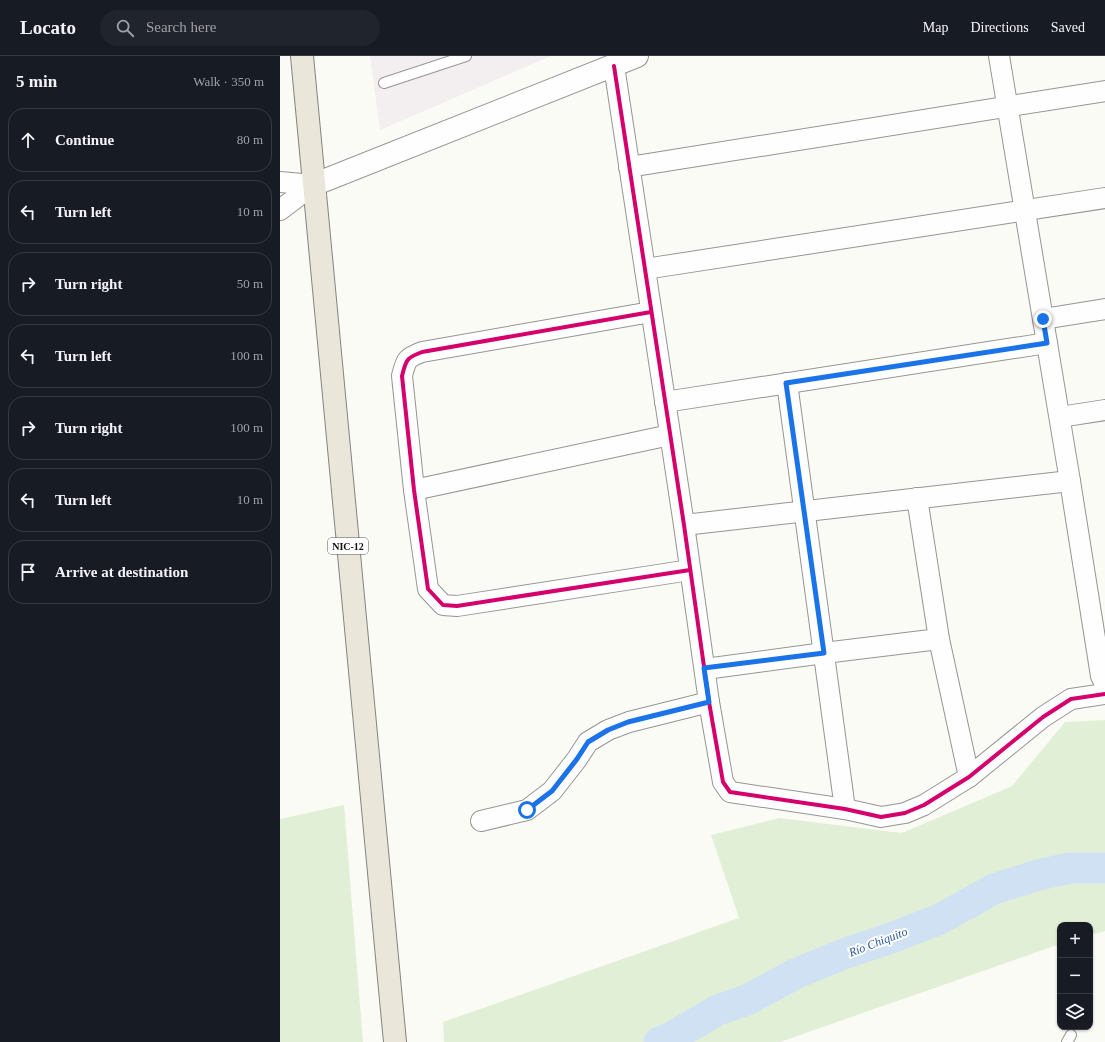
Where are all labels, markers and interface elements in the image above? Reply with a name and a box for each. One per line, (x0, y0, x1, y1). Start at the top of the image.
search box (100, 10, 380, 46)
text: Locato (20, 17, 76, 38)
icon: search (114, 17, 136, 39)
text: Search here (146, 19, 216, 35)
text: Map (923, 20, 948, 35)
text: Directions (970, 20, 1029, 35)
text: Saved (1051, 20, 1085, 35)
text: 5 min (16, 72, 57, 91)
text: Walk · 350 m (193, 74, 264, 89)
icon: ahead (17, 129, 39, 151)
text: Continue (55, 132, 114, 148)
text: 80 m (237, 132, 263, 147)
icon: left (17, 201, 39, 223)
text: Turn left (55, 204, 112, 220)
text: 10 m (237, 204, 263, 219)
icon: right (17, 273, 39, 295)
text: Turn right (55, 276, 122, 292)
text: 50 m (237, 276, 263, 291)
route end (1034, 310, 1052, 328)
icon: left (17, 345, 39, 367)
text: Turn left (55, 348, 112, 364)
text: 100 m (230, 348, 263, 363)
icon: right (17, 417, 39, 439)
text: Turn right (55, 420, 122, 436)
text: 100 m (230, 420, 263, 435)
icon: left (17, 489, 39, 511)
text: Turn left (55, 492, 112, 508)
text: 10 m (237, 492, 263, 507)
road number: NIC-12 (328, 538, 368, 554)
icon: arrive (17, 561, 39, 583)
text: Arrive at destination (55, 564, 188, 580)
route start (518, 801, 536, 819)
map controls (1057, 922, 1093, 1030)
button: + (1057, 922, 1093, 958)
water label: Río Chiquito (846, 924, 909, 960)
button: − (1057, 958, 1093, 994)
button: layers (1057, 994, 1093, 1030)

